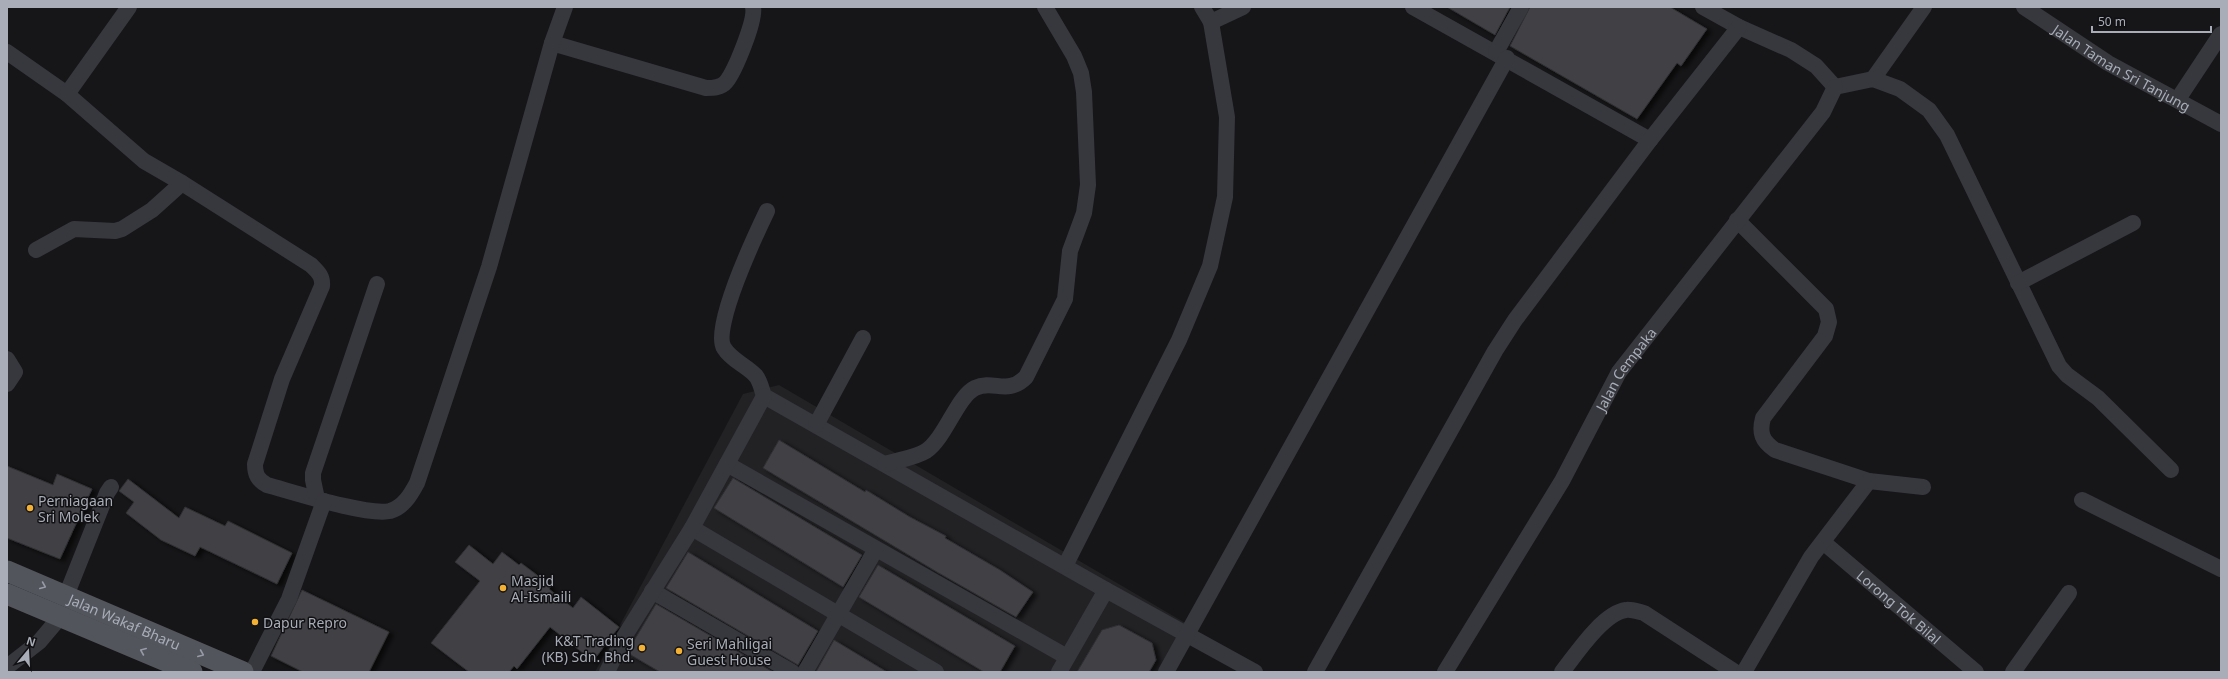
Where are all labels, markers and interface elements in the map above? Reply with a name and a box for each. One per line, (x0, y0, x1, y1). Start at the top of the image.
scale bar (2092, 8, 2211, 34)
text: 50 m (2098, 13, 2126, 30)
street label: Jalan Taman Sri Tanjung (2048, 18, 2194, 115)
street label: Jalan Cempaka (1590, 323, 1660, 416)
place label: Perniagaan Sri Molek (38, 491, 113, 526)
marker: Perniagaan Sri Molek (25, 503, 35, 513)
street label: Lorong Tok Bilal (1853, 566, 1945, 648)
place label: Masjid Al-Ismaili (511, 571, 571, 606)
one-way arrow (39, 582, 46, 590)
marker: Masjid Al-Ismaili (498, 583, 508, 593)
street label: Jalan Wakaf Bharu (64, 588, 184, 654)
place label: Dapur Repro (263, 613, 347, 632)
marker: Dapur Repro (250, 617, 260, 627)
north arrow (8, 631, 48, 671)
place label: K&T Trading (KB) Sdn. Bhd. (542, 631, 634, 666)
text: N (25, 632, 38, 650)
place label: Seri Mahligai Guest House (687, 634, 772, 669)
marker: K&T Trading (KB) Sdn. Bhd. (637, 643, 647, 653)
marker: Seri Mahligai Guest House (674, 646, 684, 656)
one-way arrow (140, 648, 147, 656)
one-way arrow (197, 649, 204, 657)

